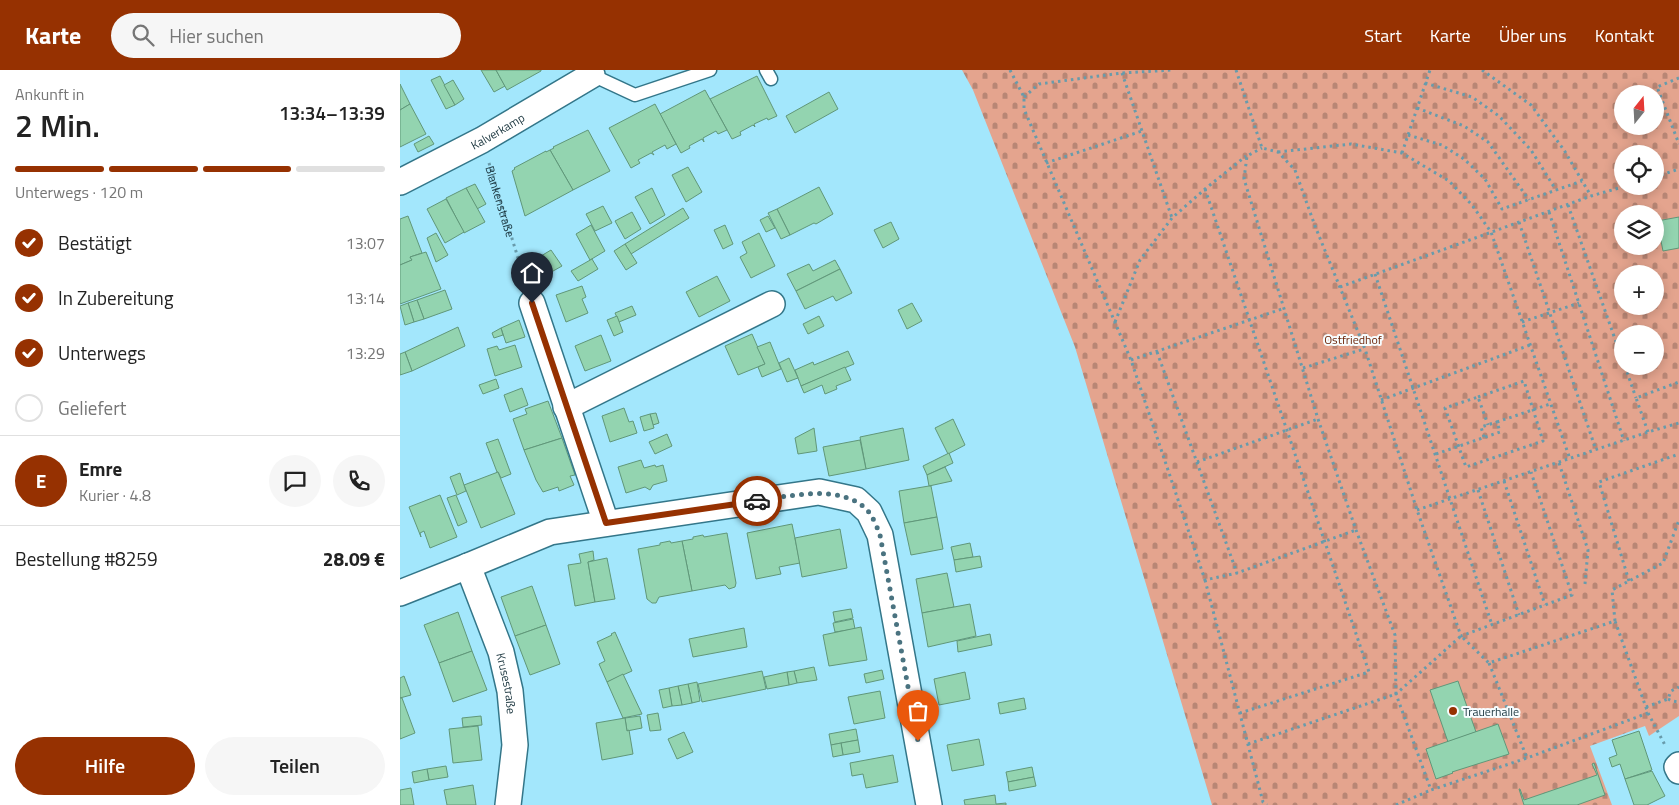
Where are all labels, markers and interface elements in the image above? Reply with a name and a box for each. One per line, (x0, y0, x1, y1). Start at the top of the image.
search box (111, 13, 461, 58)
text: Karte (25, 17, 81, 53)
icon: search (129, 21, 157, 49)
text: Hier suchen (169, 21, 264, 50)
text: Start (1364, 22, 1402, 49)
text: Karte (1430, 22, 1471, 49)
text: Über uns (1499, 22, 1567, 49)
text: Kontakt (1595, 22, 1654, 49)
text: Ankunft in (15, 82, 84, 106)
north arrow (1614, 85, 1664, 135)
map controls (1614, 85, 1664, 375)
text: 13:34–13:39 (279, 98, 385, 127)
text: 2 Min. (15, 101, 100, 149)
street label: Kalverkamp (467, 108, 528, 154)
button: locate (1614, 145, 1664, 195)
street label: Blankenstraße (481, 163, 521, 239)
text: Unterwegs · 120 m (15, 180, 143, 204)
button: layers (1614, 205, 1664, 255)
text: Bestätigt (58, 228, 132, 257)
icon: check (15, 229, 43, 257)
text: 13:07 (346, 231, 385, 255)
pin (511, 252, 553, 303)
icon: home (518, 259, 546, 287)
button: + (1614, 265, 1664, 315)
text: In Zubereitung (58, 283, 174, 312)
icon: check (15, 284, 43, 312)
text: 13:14 (346, 286, 385, 310)
button: − (1614, 325, 1664, 375)
park label: Ostfriedhof (1324, 330, 1382, 349)
text: Unterwegs (58, 338, 146, 367)
icon: check (15, 339, 43, 367)
text: 13:29 (346, 341, 385, 365)
text: Geliefert (58, 393, 126, 422)
text: Emre (79, 454, 122, 483)
button: chat (269, 455, 321, 507)
button: phone (333, 455, 385, 507)
text: E (36, 466, 46, 495)
courier (732, 476, 782, 526)
text: Kurier · 4.8 (79, 483, 151, 507)
icon: car (743, 487, 771, 515)
text: Bestellung #8259 (15, 544, 158, 573)
text: 28.09 € (323, 544, 385, 573)
street label: Krusestraße (492, 651, 522, 715)
pin (897, 690, 939, 741)
icon: bag (904, 697, 932, 725)
place label: Trauerhalle (1463, 702, 1519, 721)
marker: Trauerhalle (1447, 705, 1459, 717)
button: Hilfe (15, 737, 195, 795)
button: Teilen (205, 737, 385, 795)

